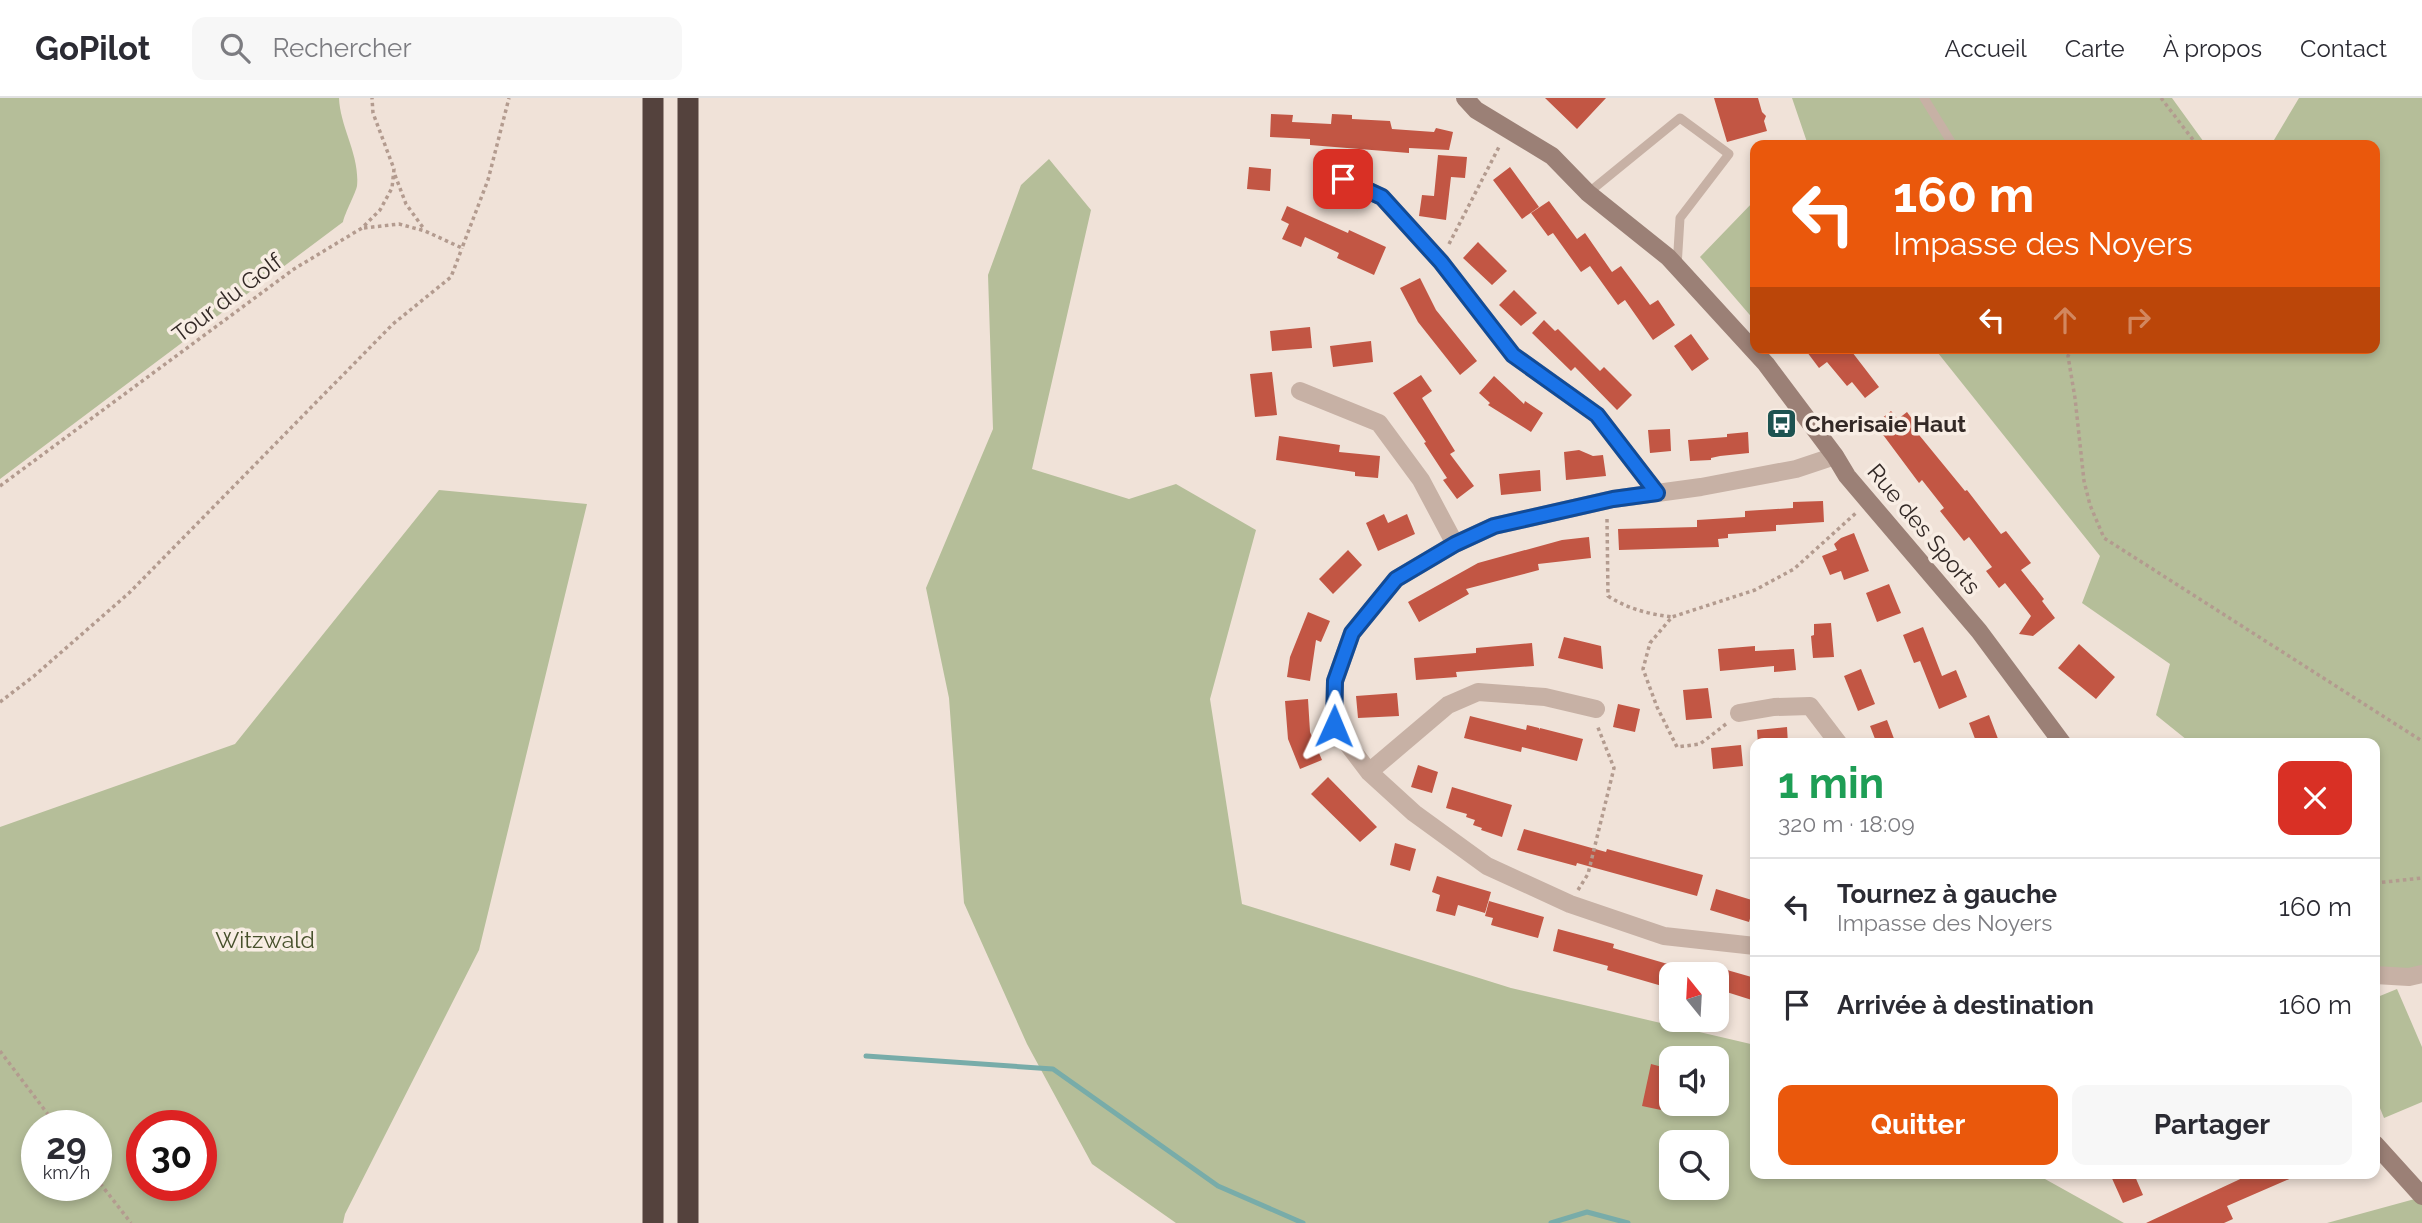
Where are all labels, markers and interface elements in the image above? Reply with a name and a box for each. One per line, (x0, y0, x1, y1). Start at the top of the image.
search box (192, 17, 682, 80)
text: GoPilot (35, 29, 150, 68)
icon: search (216, 29, 254, 67)
text: Rechercher (272, 33, 412, 63)
text: Accueil (1945, 34, 2027, 63)
text: Carte (2065, 34, 2125, 63)
text: À propos (2163, 34, 2262, 63)
text: Contact (2300, 34, 2387, 63)
pin (1313, 149, 1373, 209)
icon: arrive (1324, 160, 1362, 198)
text: 160 m (1893, 166, 2034, 223)
icon: left (1778, 168, 1869, 259)
text: Impasse des Noyers (1893, 225, 2193, 262)
street label: Tour du Golf (167, 247, 288, 348)
icon: left (1973, 301, 2011, 339)
icon: ahead (2046, 301, 2084, 339)
icon: right (2119, 301, 2157, 339)
bus stop icon: Cherisaie Haut (1765, 407, 1799, 441)
place label: Cherisaie Haut (1805, 410, 1966, 437)
street label: Rue des Sports (1862, 458, 1987, 599)
position arrow (1297, 689, 1371, 763)
text: 1 min (1778, 759, 1884, 808)
button: close (2278, 761, 2352, 835)
text: 320 m · 18:09 (1778, 810, 1915, 837)
text: Tournez à gauche (1837, 879, 2057, 909)
icon: left (1778, 888, 1816, 926)
text: 160 m (2279, 892, 2352, 922)
text: Impasse des Noyers (1837, 909, 2052, 936)
park label: Witzwald (215, 926, 315, 953)
north arrow (1659, 962, 1729, 1032)
map controls (1659, 962, 1729, 1200)
icon: arrive (1778, 986, 1816, 1024)
text: Arrivée à destination (1837, 990, 2094, 1020)
text: 160 m (2279, 990, 2352, 1020)
button: sound (1659, 1046, 1729, 1116)
button: Quitter (1778, 1085, 2058, 1165)
button: Partager (2072, 1085, 2352, 1165)
speed limit sign: 30 (126, 1110, 217, 1201)
text: 29 (46, 1126, 87, 1167)
button: search (1659, 1130, 1729, 1200)
text: km/h (43, 1162, 90, 1183)

